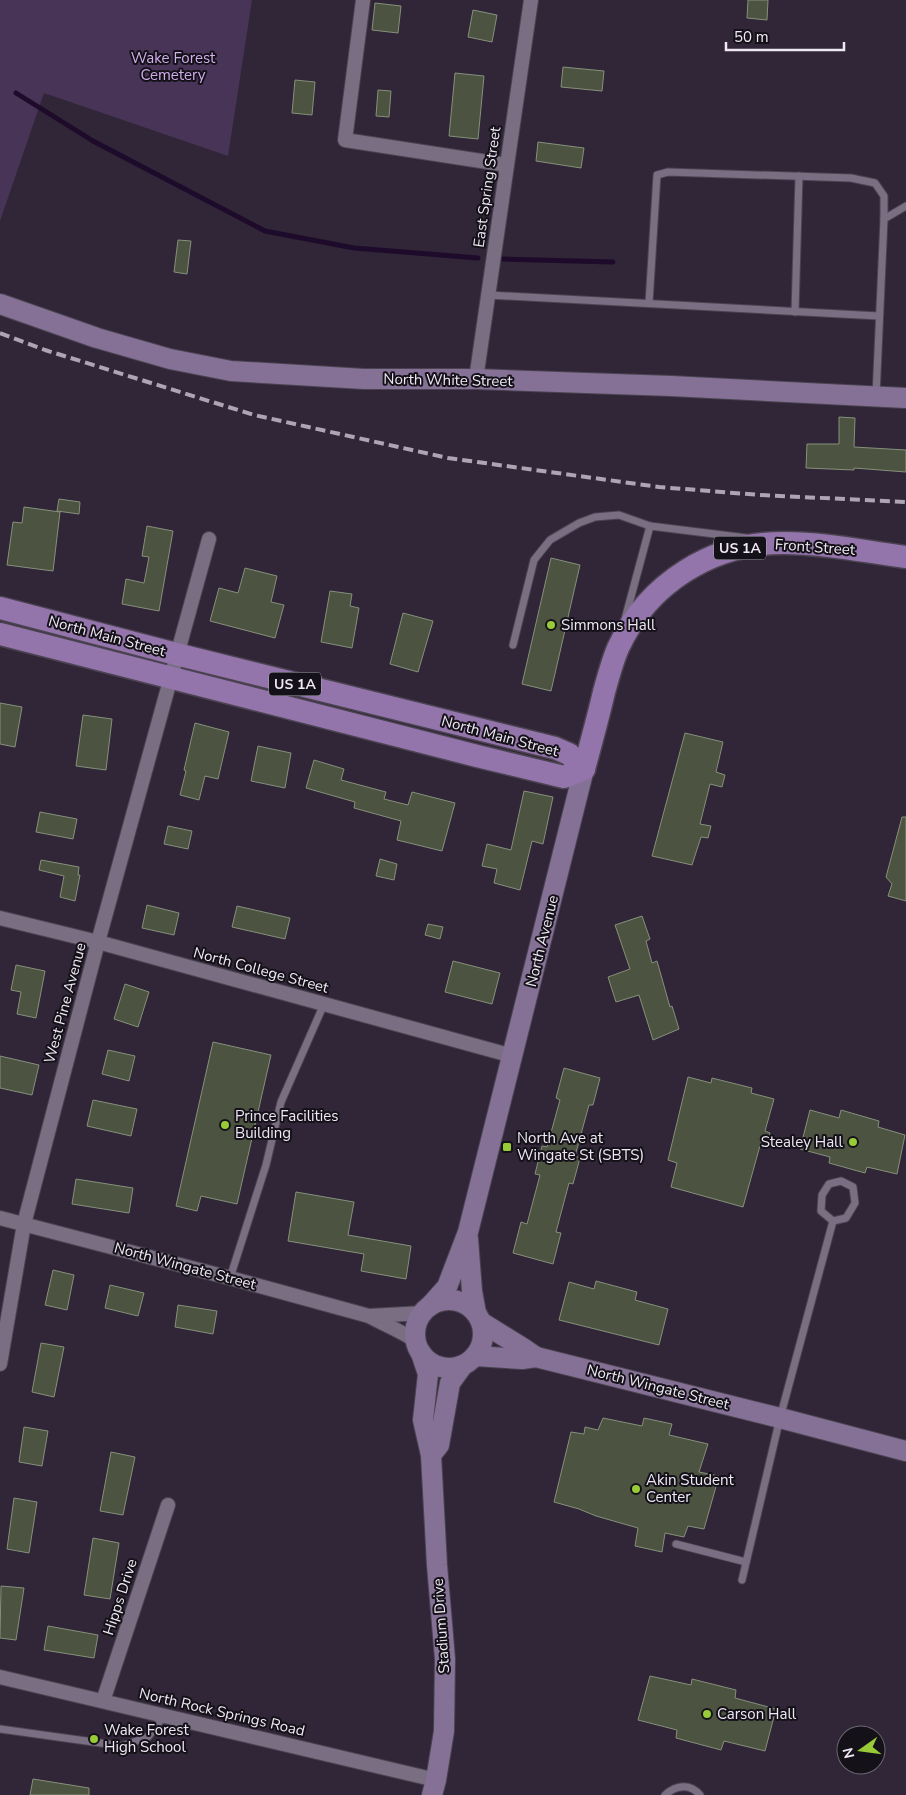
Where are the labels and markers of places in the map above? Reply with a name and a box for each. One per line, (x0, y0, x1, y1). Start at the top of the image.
place label: Simmons Hall (561, 615, 656, 635)
marker: Simmons Hall (545, 619, 557, 631)
place label: Prince Facilities Building (235, 1106, 339, 1143)
marker: Prince Facilities Building (219, 1119, 231, 1131)
place label: North Ave at Wingate St (SBTS) (517, 1128, 644, 1165)
place label: Stealey Hall (761, 1132, 844, 1152)
marker: Stealey Hall (847, 1136, 859, 1148)
marker: North Ave at Wingate St (SBTS) (501, 1141, 513, 1153)
place label: Akin Student Center (646, 1470, 734, 1507)
marker: Akin Student Center (630, 1483, 642, 1495)
place label: Carson Hall (717, 1704, 797, 1724)
marker: Carson Hall (701, 1708, 713, 1720)
place label: Wake Forest High School (104, 1720, 189, 1757)
marker: Wake Forest High School (88, 1733, 100, 1745)

